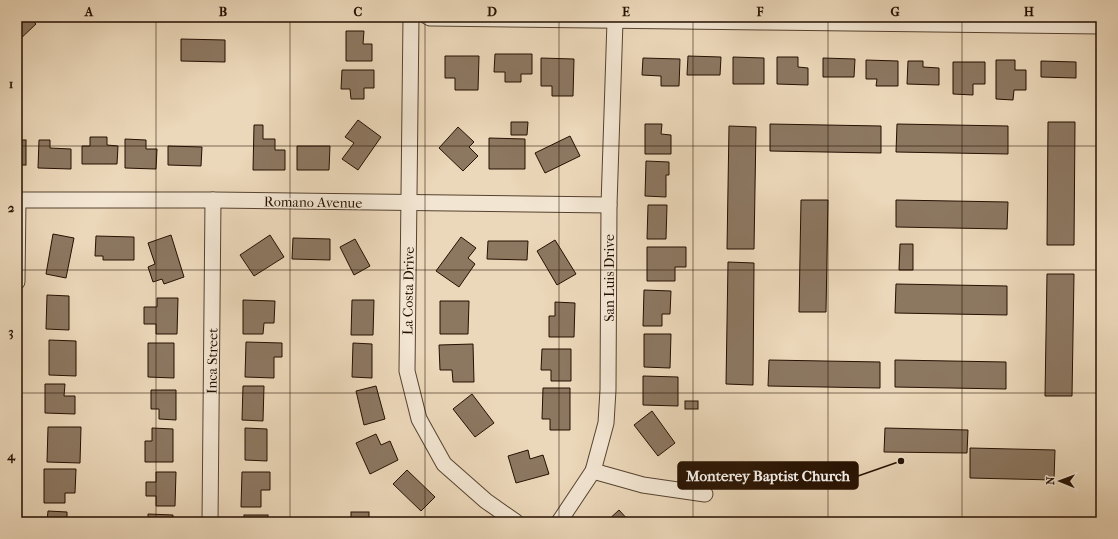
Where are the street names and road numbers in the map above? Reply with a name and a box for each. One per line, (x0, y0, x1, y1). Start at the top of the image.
street label: Romano Avenue (264, 193, 362, 212)
street label: San Luis Drive (601, 234, 618, 322)
street label: La Costa Drive (399, 247, 418, 335)
street label: Inca Street (203, 328, 222, 394)

